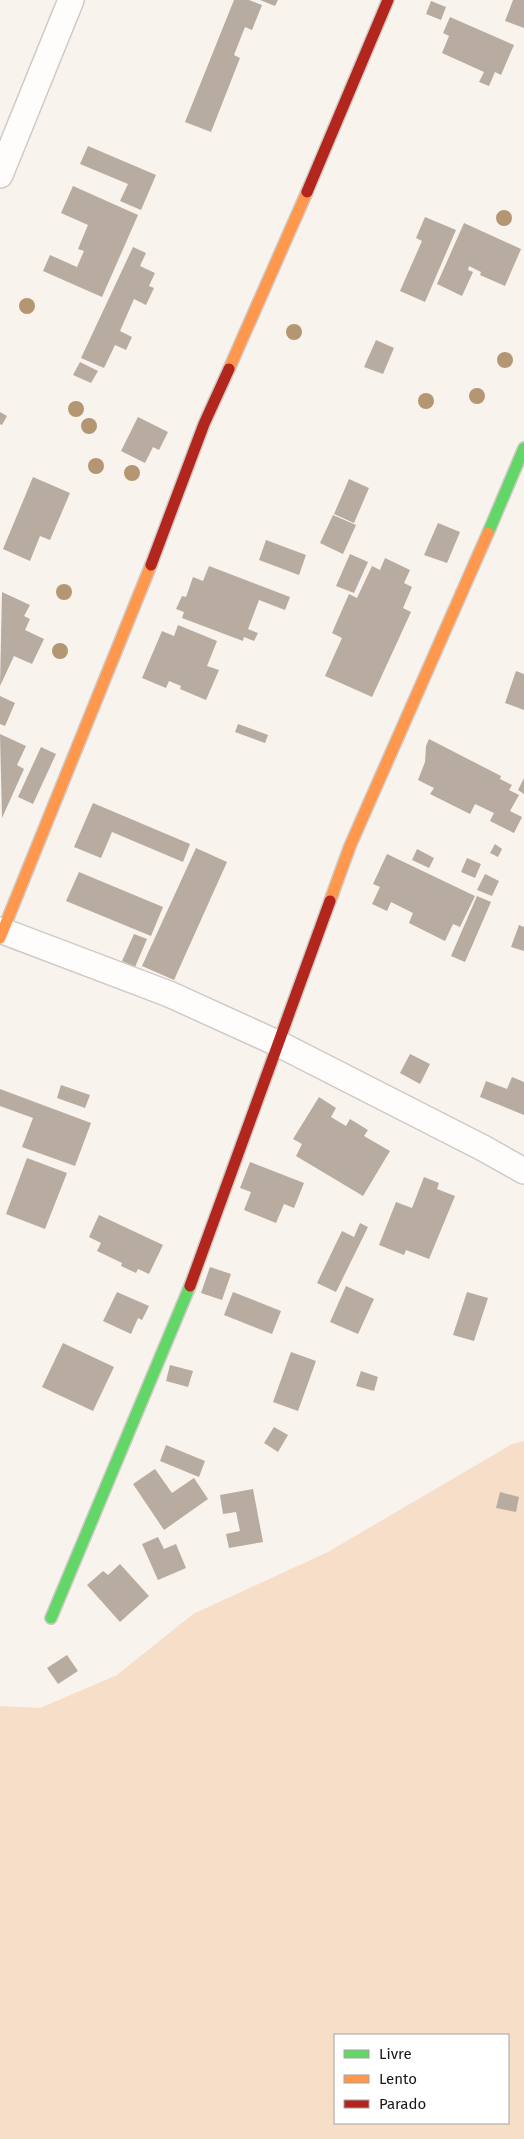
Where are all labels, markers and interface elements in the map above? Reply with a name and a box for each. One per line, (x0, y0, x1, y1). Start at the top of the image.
legend (334, 2034, 509, 2124)
text: Livre (379, 2045, 412, 2063)
text: Lento (379, 2070, 417, 2088)
text: Parado (379, 2095, 426, 2113)

